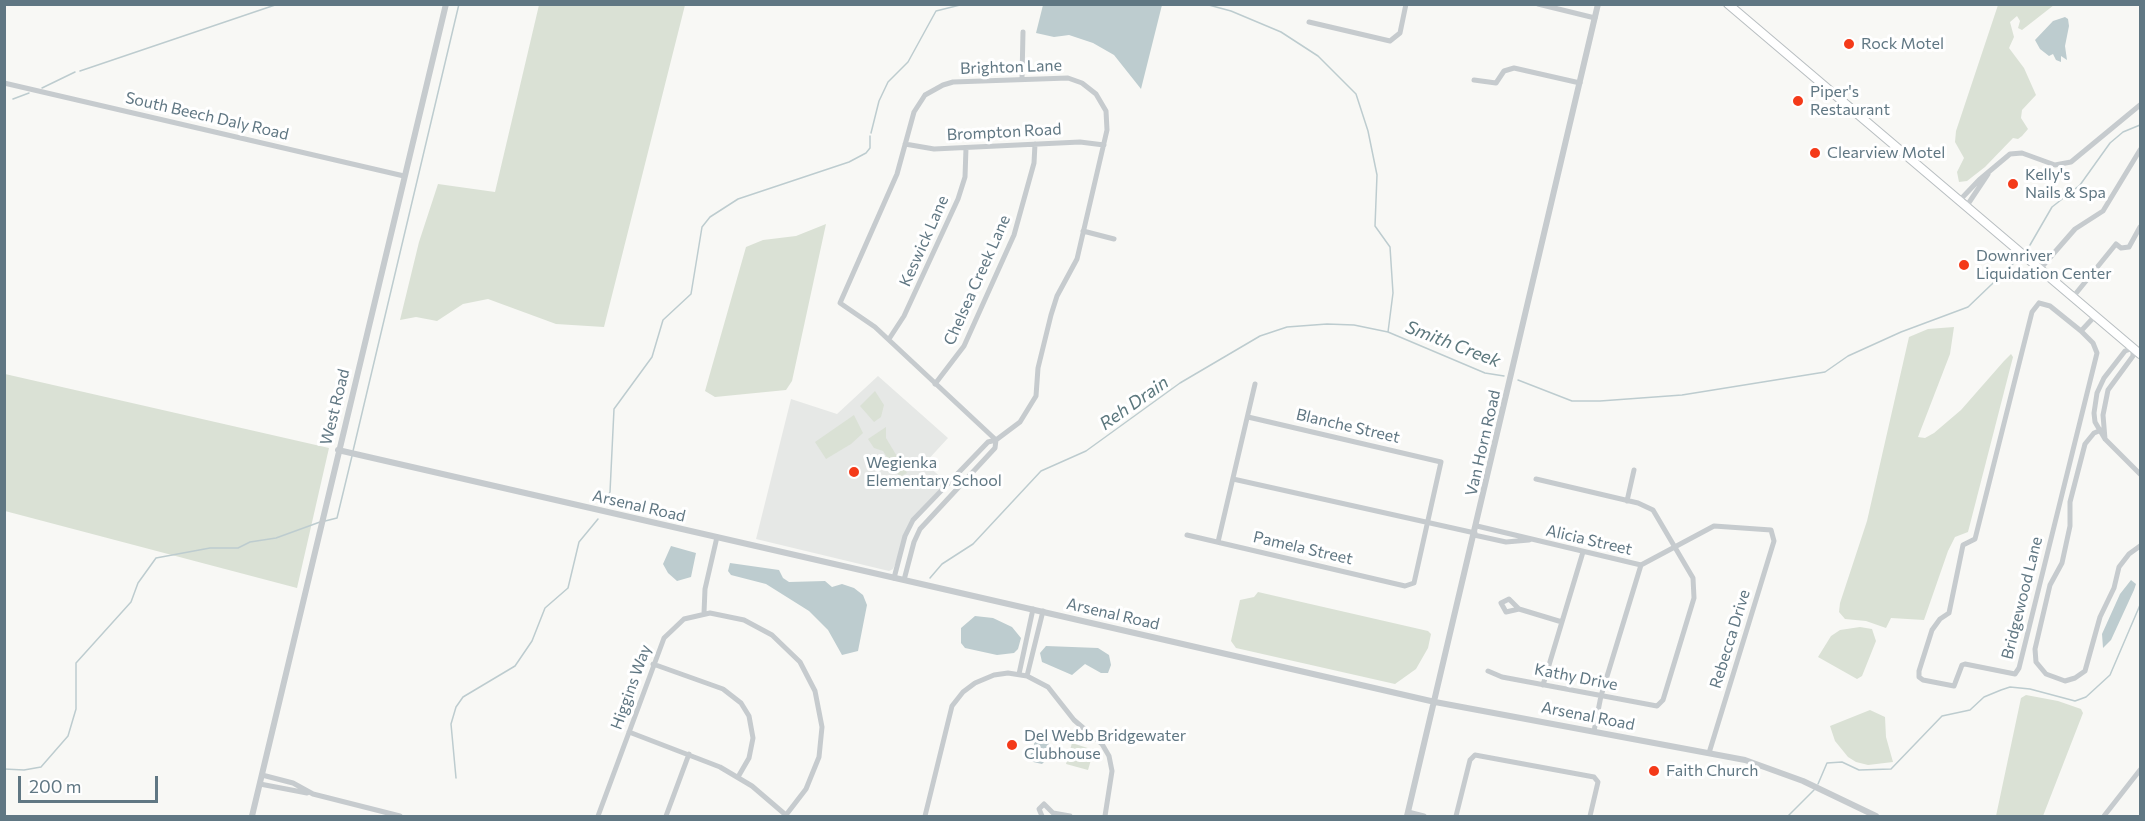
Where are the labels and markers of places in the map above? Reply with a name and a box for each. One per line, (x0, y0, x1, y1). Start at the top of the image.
place label: Rock Motel (1861, 34, 1944, 54)
marker: Rock Motel (1842, 37, 1856, 51)
place label: Piper's Restaurant (1810, 82, 1890, 120)
marker: Piper's Restaurant (1791, 94, 1805, 108)
place label: Clearview Motel (1827, 143, 1945, 163)
marker: Clearview Motel (1808, 146, 1822, 160)
place label: Kelly's Nails & Spa (2025, 165, 2106, 203)
marker: Kelly's Nails & Spa (2006, 177, 2020, 191)
place label: Downriver Liquidation Center (1976, 246, 2112, 284)
marker: Downriver Liquidation Center (1957, 258, 1971, 272)
place label: Wegienka Elementary School (866, 453, 1002, 491)
marker: Wegienka Elementary School (847, 465, 861, 479)
place label: Del Webb Bridgewater Clubhouse (1024, 726, 1186, 764)
marker: Del Webb Bridgewater Clubhouse (1005, 738, 1019, 752)
place label: Faith Church (1666, 761, 1758, 781)
marker: Faith Church (1647, 764, 1661, 778)

